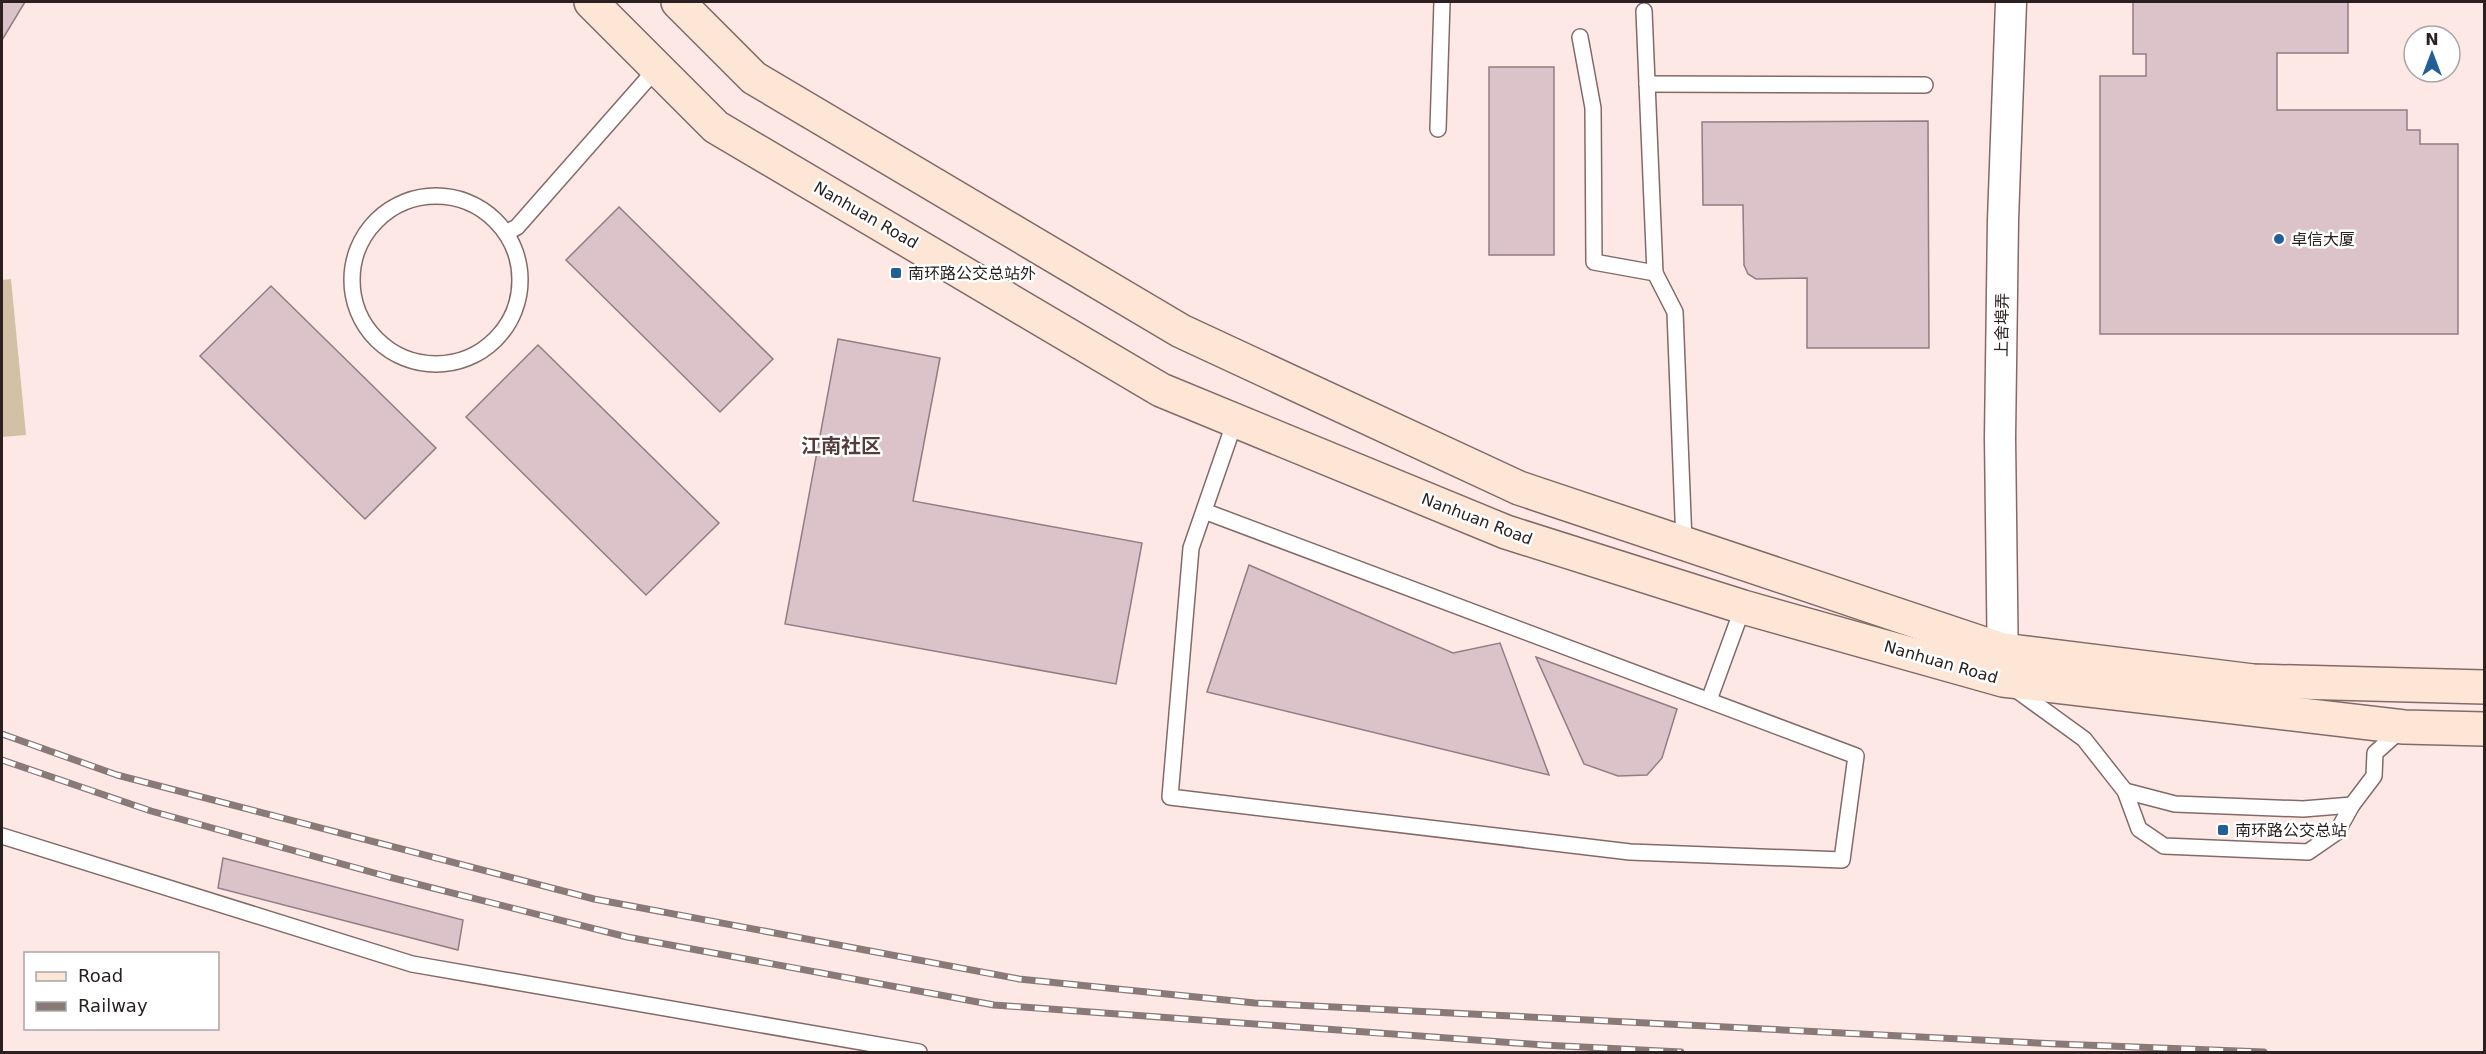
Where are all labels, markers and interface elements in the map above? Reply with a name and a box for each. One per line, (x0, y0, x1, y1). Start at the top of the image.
north arrow (2402, 24, 2462, 84)
text: N (2425, 30, 2439, 49)
street label: Nanhuan Road (810, 177, 922, 253)
place label: 卓信大厦 (2291, 230, 2355, 249)
marker: 卓信大厦 (2272, 232, 2286, 246)
place label: 南环路公交总站外 (908, 264, 1036, 283)
marker: 南环路公交总站外 (889, 266, 903, 280)
street label: 上舍埠弄 (1992, 293, 2012, 357)
district label: 江南社区 (801, 434, 881, 458)
street label: Nanhuan Road (1419, 489, 1535, 549)
street label: Nanhuan Road (1882, 637, 2000, 687)
place label: 南环路公交总站 (2235, 821, 2347, 840)
marker: 南环路公交总站 (2216, 823, 2230, 837)
legend (24, 952, 219, 1030)
text: Road (78, 965, 123, 986)
text: Railway (78, 995, 148, 1016)

